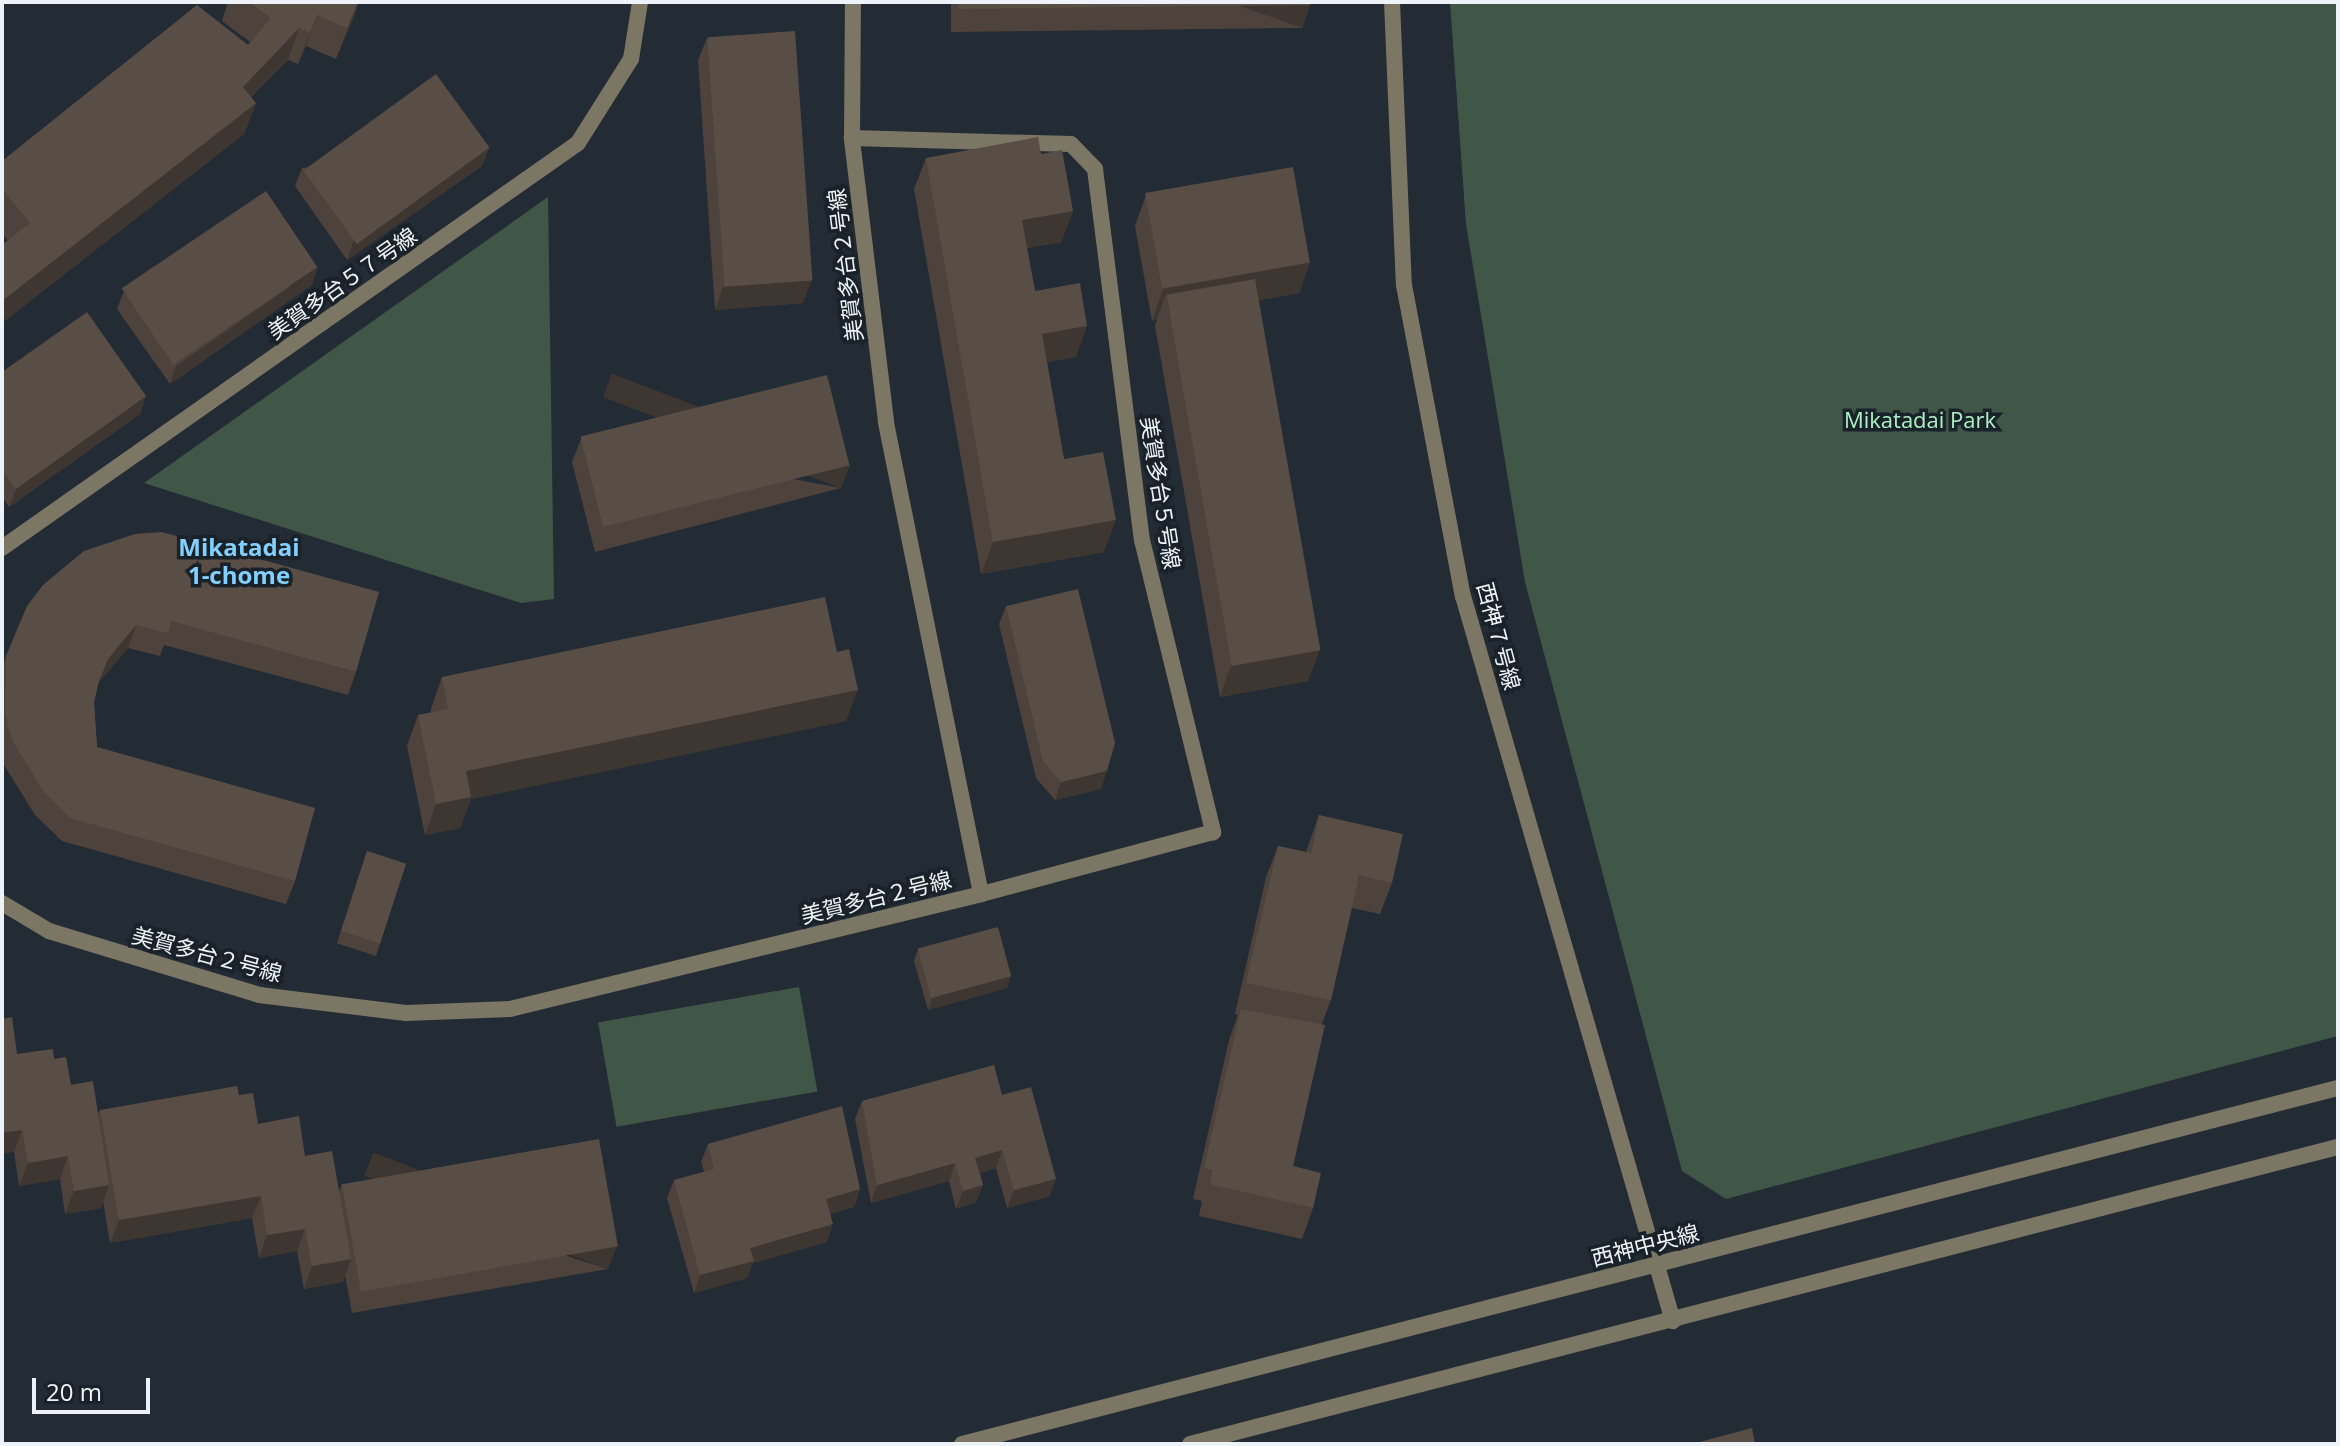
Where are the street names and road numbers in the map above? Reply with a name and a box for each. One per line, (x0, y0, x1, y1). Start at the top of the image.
street label: 美賀多台２号線 (823, 187, 867, 343)
street label: 美賀多台５７号線 (262, 222, 422, 344)
street label: 美賀多台５号線 (1136, 415, 1186, 571)
street label: 西神７号線 (1472, 579, 1526, 693)
street label: 美賀多台２号線 (798, 866, 954, 928)
street label: 美賀多台２号線 (129, 921, 285, 987)
street label: 西神中央線 (1588, 1219, 1702, 1271)

